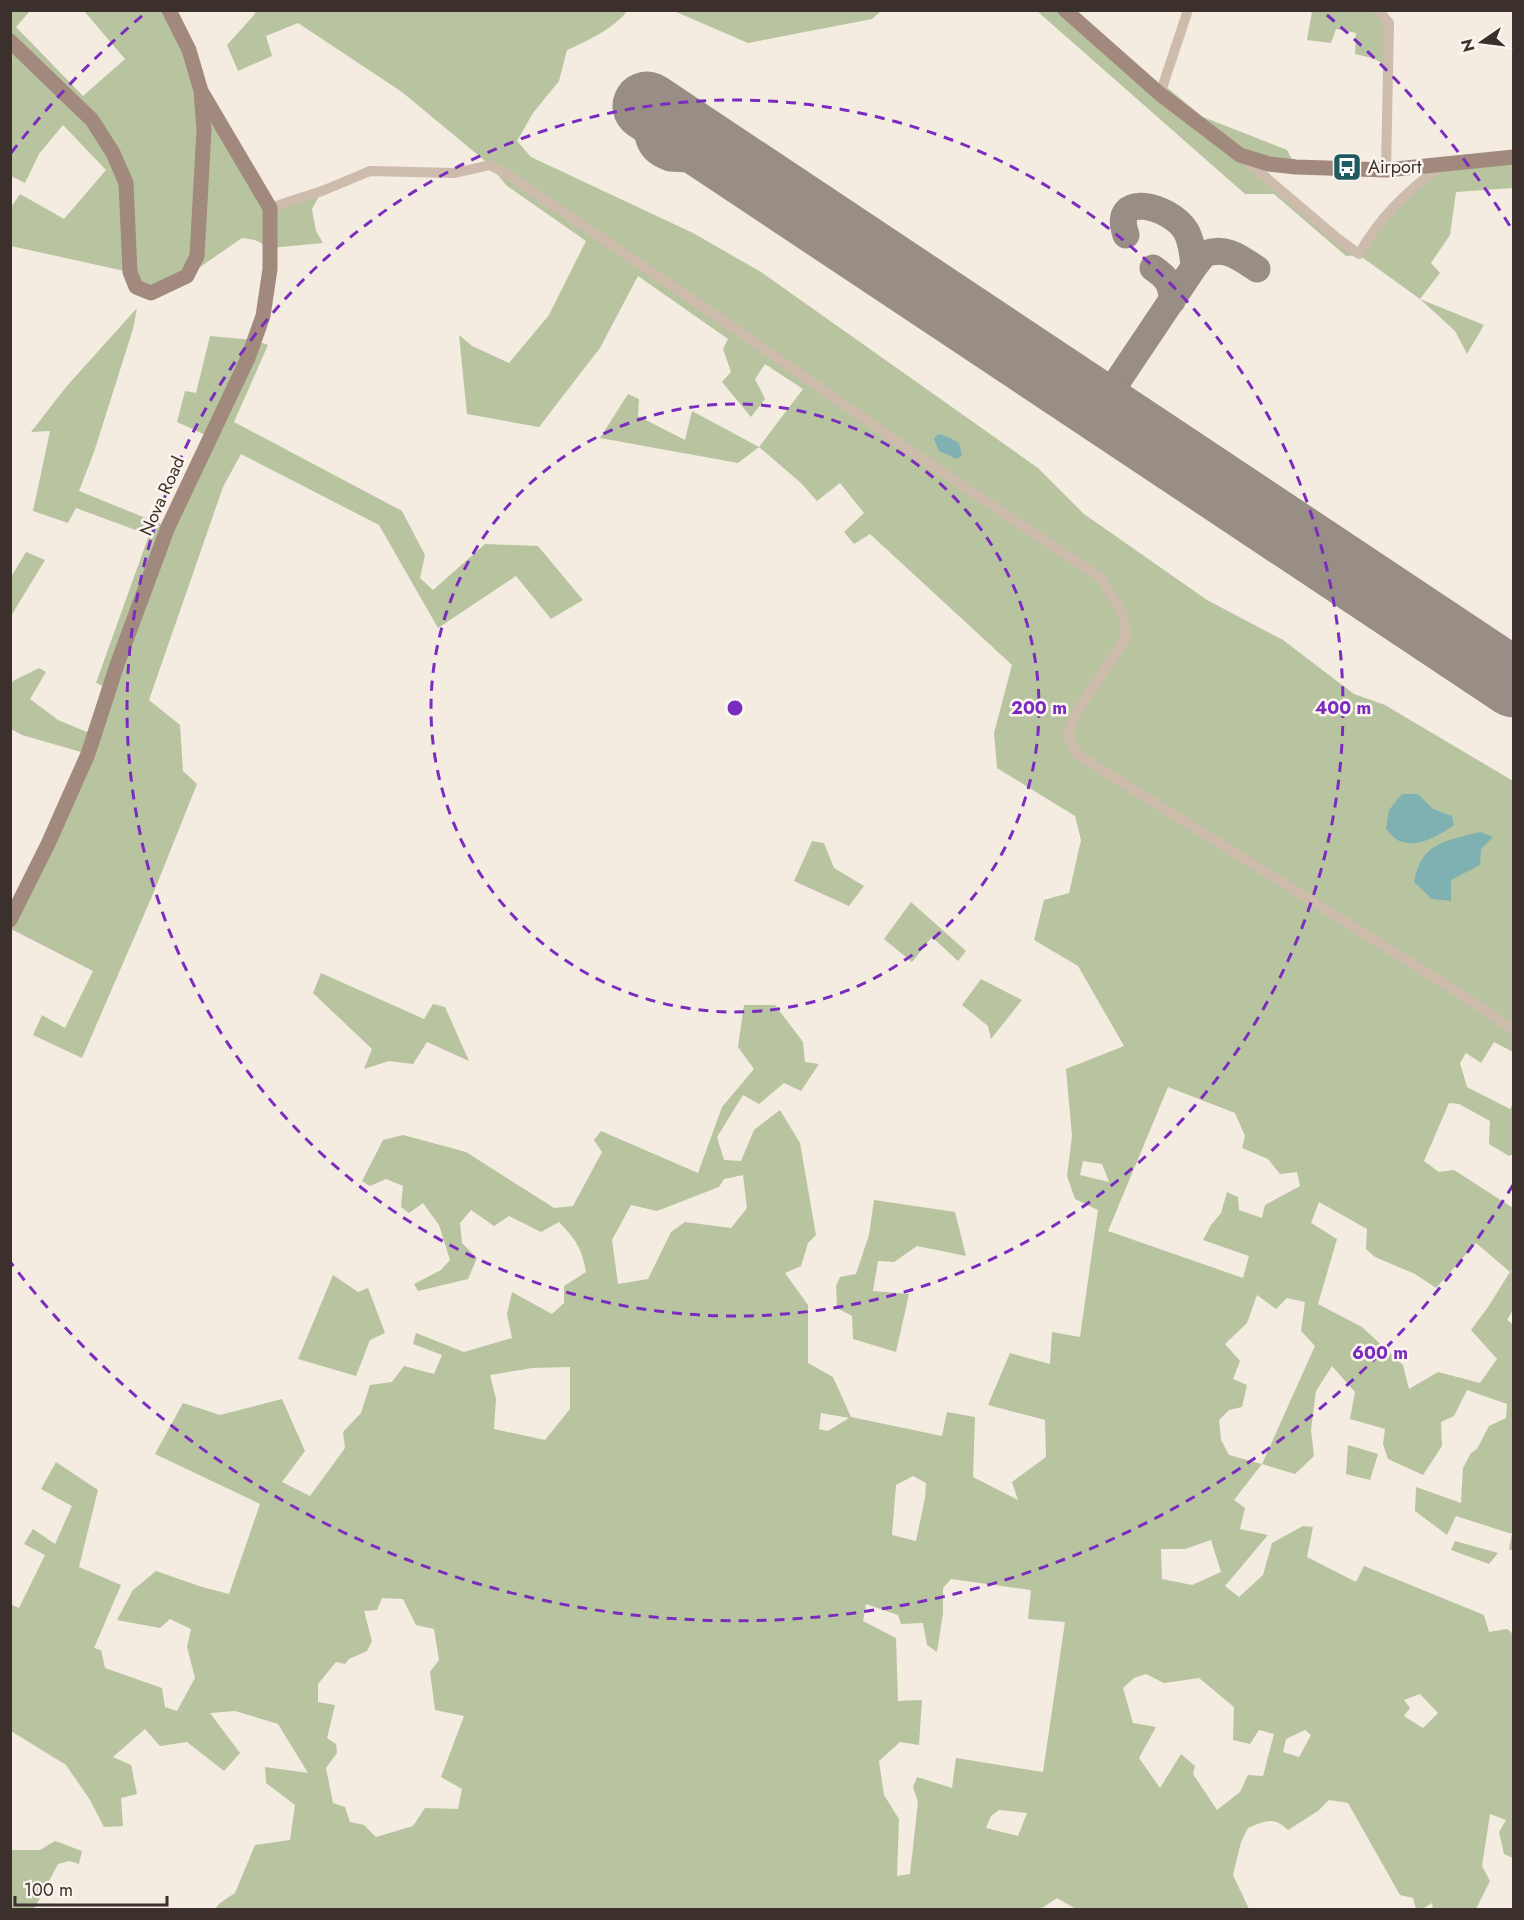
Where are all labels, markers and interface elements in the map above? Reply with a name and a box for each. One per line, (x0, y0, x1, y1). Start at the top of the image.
north arrow (1452, 12, 1512, 72)
text: N (1455, 37, 1481, 54)
bus stop icon: Airport (1331, 151, 1363, 183)
place label: Airport (1368, 154, 1422, 180)
street label: Nova Road (133, 452, 191, 540)
text: 200 m (1011, 695, 1067, 721)
text: 400 m (1315, 695, 1371, 721)
centre of rings (725, 698, 745, 718)
text: 600 m (1352, 1340, 1408, 1366)
scale bar (15, 1869, 166, 1907)
text: 100 m (24, 1877, 73, 1903)

